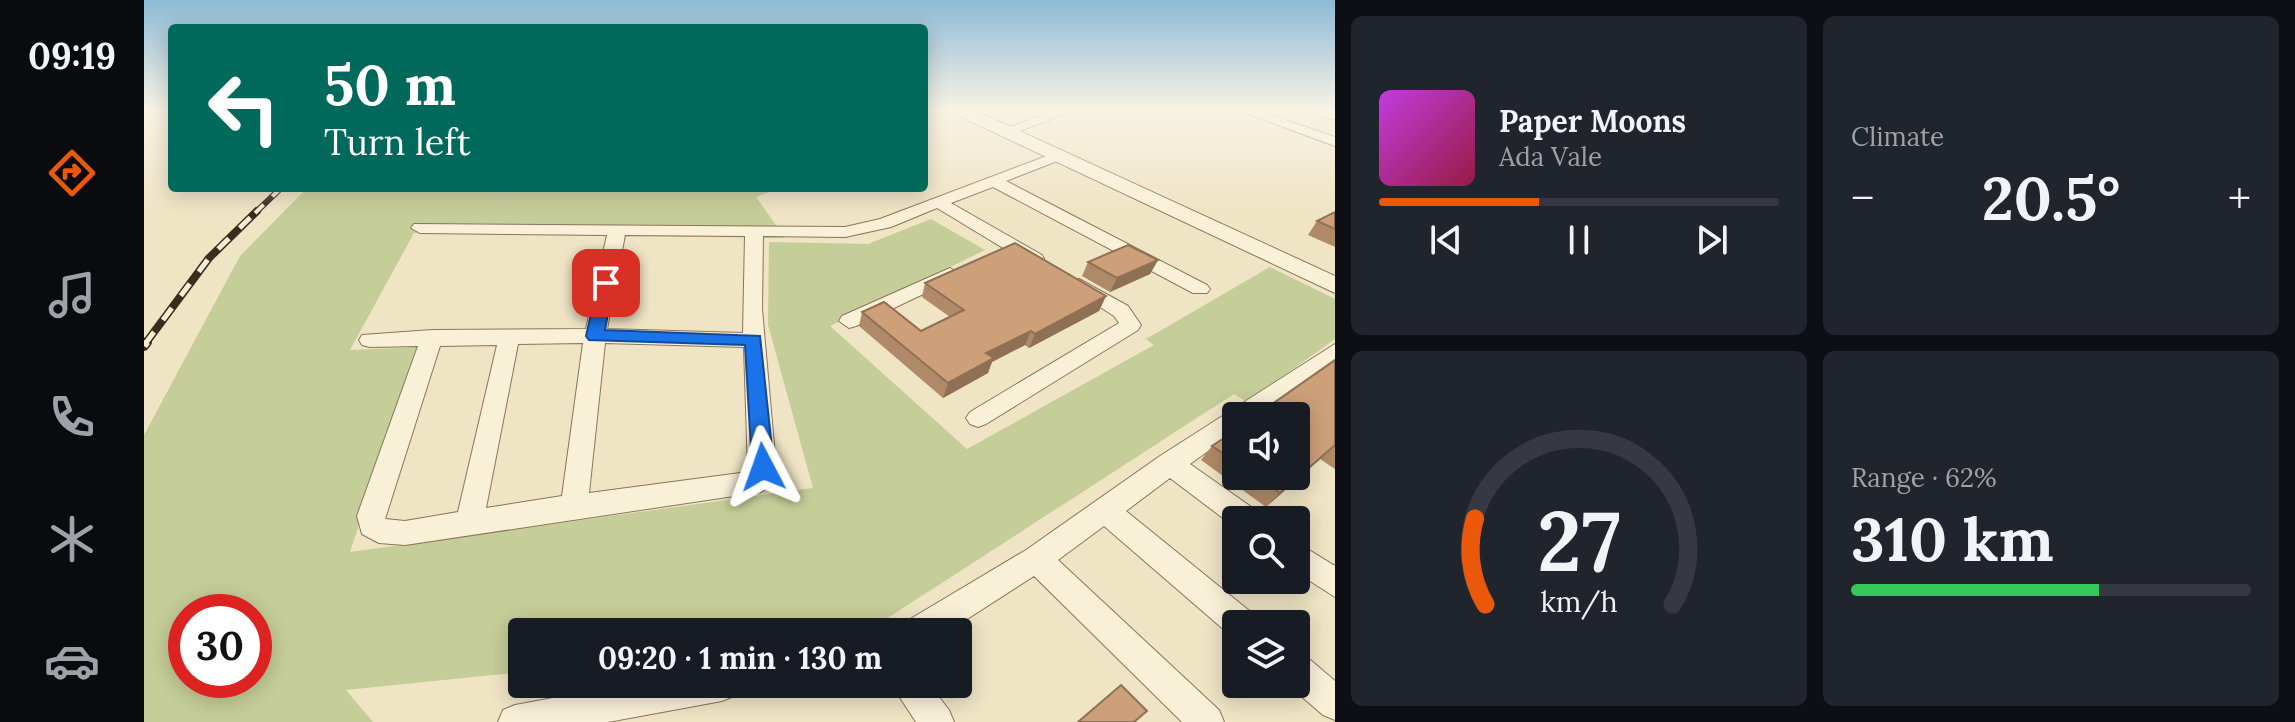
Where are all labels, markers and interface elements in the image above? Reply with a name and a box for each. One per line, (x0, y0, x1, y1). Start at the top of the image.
text: 09:19 (28, 33, 116, 79)
text: 50 m (324, 49, 456, 120)
icon: left (192, 56, 296, 160)
text: Paper Moons (1499, 102, 1686, 140)
text: Turn left (324, 119, 471, 165)
text: Climate (1851, 120, 1944, 153)
text: Ada Vale (1499, 140, 1602, 173)
icon: directions (44, 145, 100, 201)
text: 20.5° (1982, 160, 2120, 236)
text: − (1851, 170, 1874, 226)
text: + (2228, 170, 2251, 226)
icon: previous (1424, 218, 1468, 262)
icon: pause (1557, 218, 1601, 262)
icon: next (1690, 218, 1734, 262)
pin (572, 249, 640, 317)
icon: arrive (584, 261, 628, 305)
icon: music (44, 267, 100, 323)
icon: phone (44, 389, 100, 445)
map controls (1222, 402, 1310, 698)
button: sound (1222, 402, 1310, 490)
position arrow (721, 425, 805, 509)
text: Range · 62% (1851, 461, 1997, 494)
text: 27 (1537, 486, 1621, 593)
text: 310 km (1851, 501, 2054, 577)
button: search (1222, 506, 1310, 594)
icon: climate (44, 511, 100, 567)
text: km/h (1540, 583, 1618, 620)
speed limit sign: 30 (168, 594, 272, 698)
button: layers (1222, 610, 1310, 698)
icon: car (44, 633, 100, 689)
text: 09:20 · 1 min · 130 m (598, 639, 882, 677)

